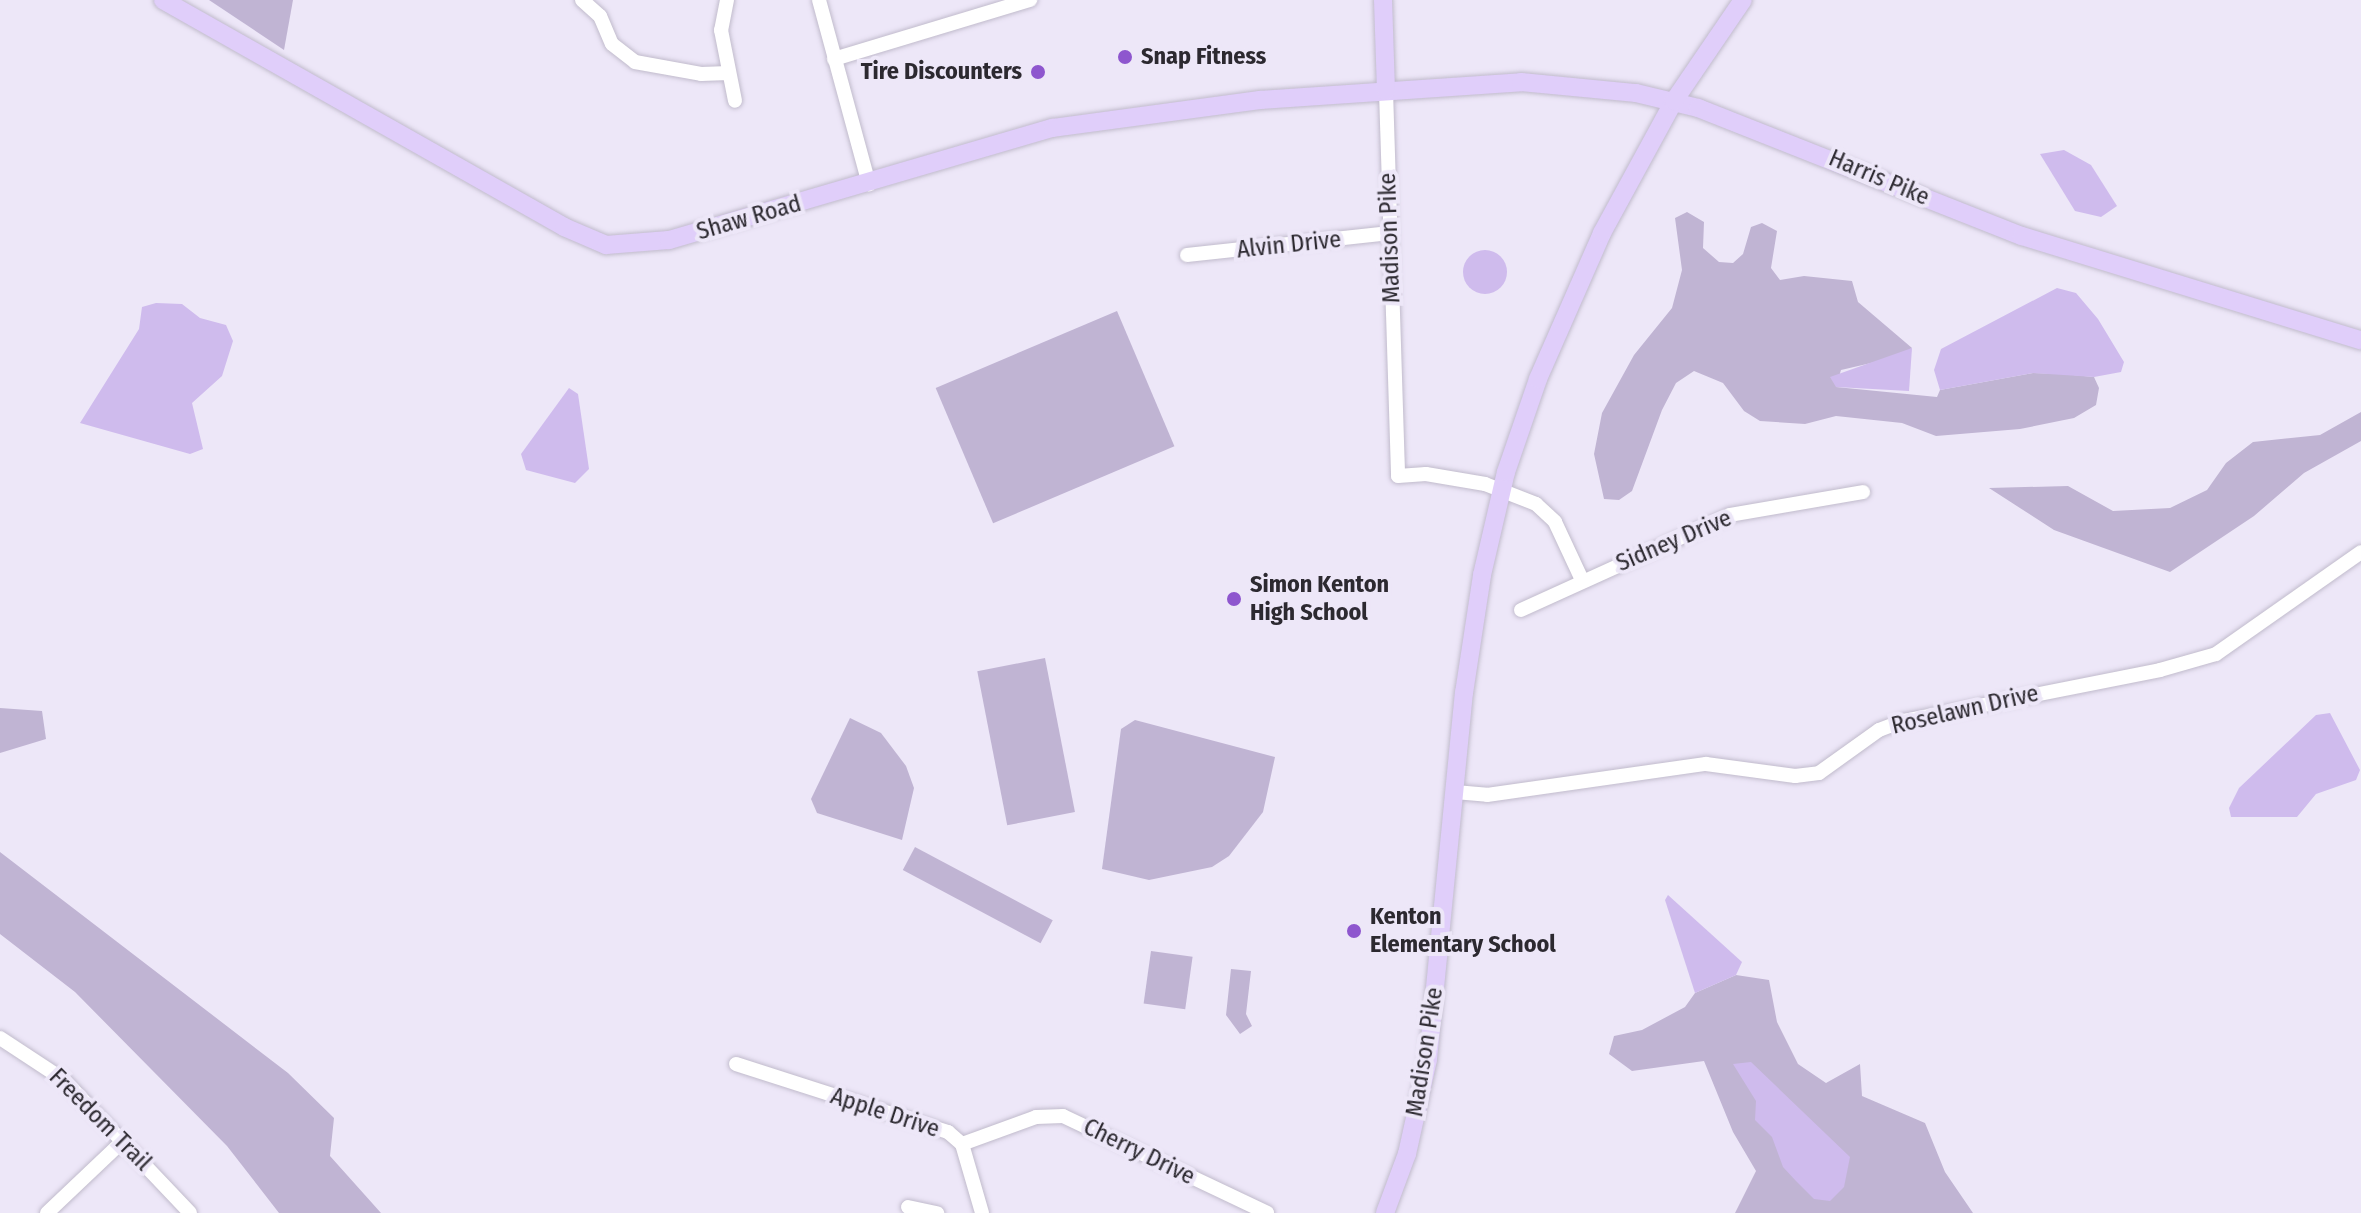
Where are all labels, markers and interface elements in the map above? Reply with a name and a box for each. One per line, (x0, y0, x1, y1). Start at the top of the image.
place label: Snap Fitness (1141, 43, 1266, 71)
marker: Snap Fitness (1116, 48, 1134, 66)
place label: Tire Discounters (861, 58, 1022, 86)
marker: Tire Discounters (1029, 63, 1047, 81)
street label: Harris Pike (1824, 144, 1934, 212)
street label: Madison Pike (1373, 172, 1407, 304)
street label: Shaw Road (693, 189, 805, 247)
street label: Alvin Drive (1236, 225, 1342, 265)
street label: Sidney Drive (1612, 504, 1736, 578)
place label: Simon Kenton High School (1250, 571, 1389, 627)
marker: Simon Kenton High School (1225, 590, 1243, 608)
street label: Roselawn Drive (1889, 679, 2041, 741)
place label: Kenton Elementary School (1370, 903, 1556, 959)
marker: Kenton Elementary School (1345, 922, 1363, 940)
street label: Madison Pike (1401, 985, 1449, 1119)
street label: Freedom Trail (43, 1063, 157, 1177)
street label: Apple Drive (827, 1082, 943, 1144)
street label: Cherry Drive (1079, 1113, 1199, 1191)

